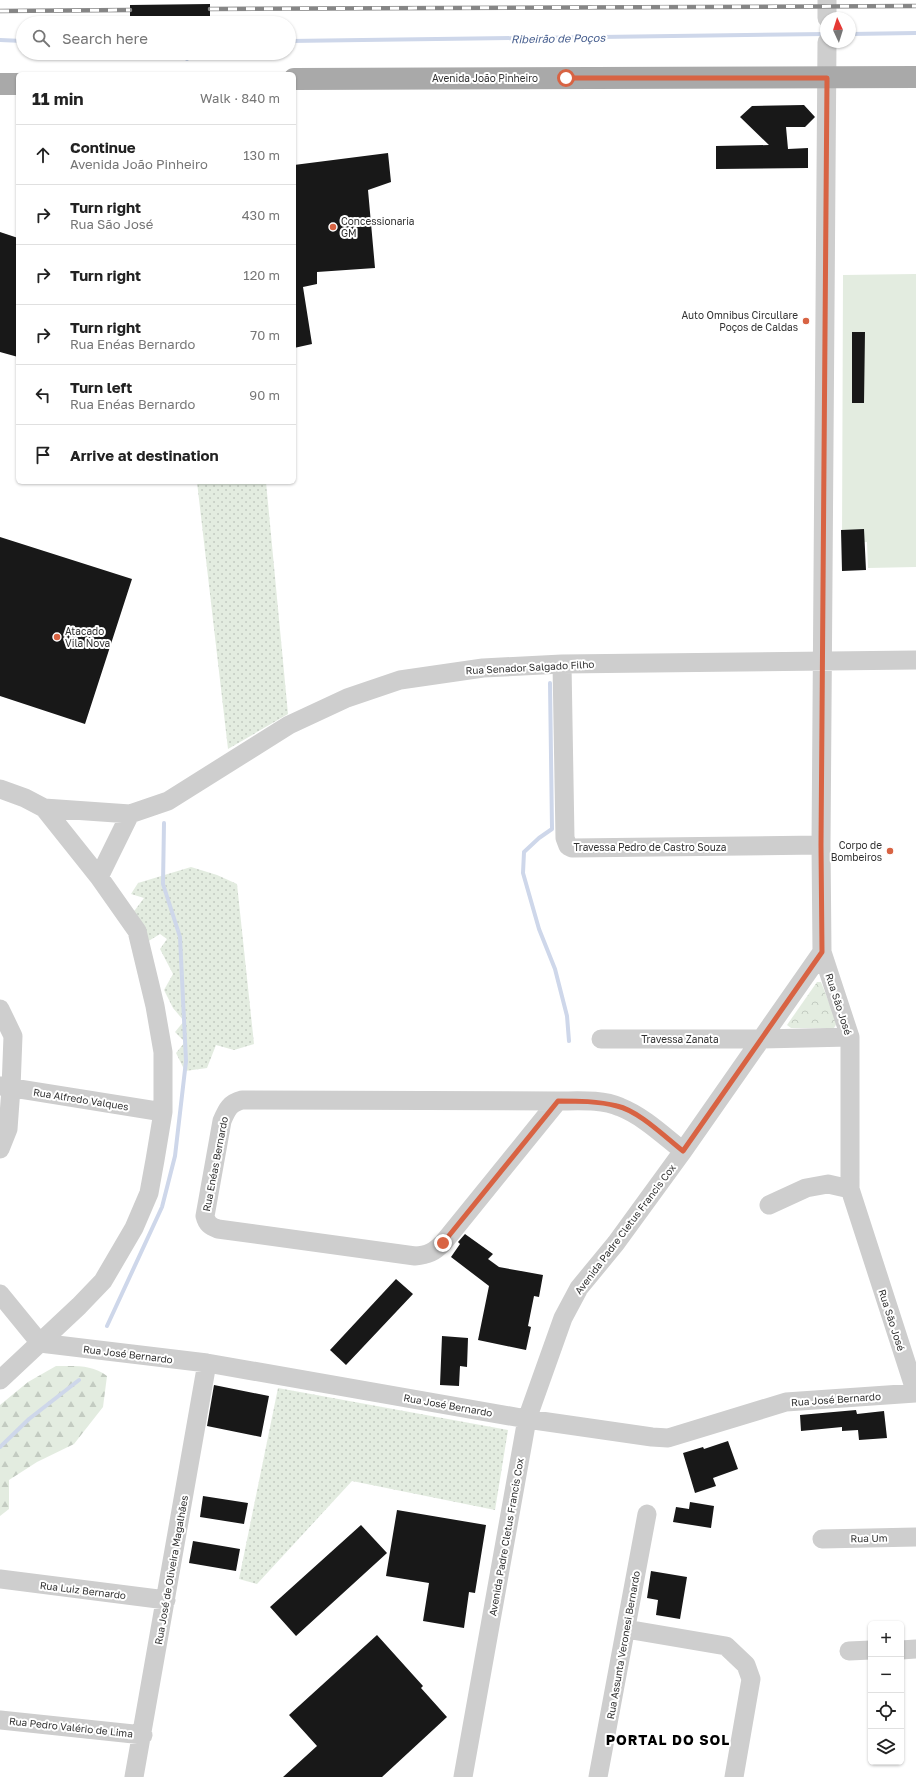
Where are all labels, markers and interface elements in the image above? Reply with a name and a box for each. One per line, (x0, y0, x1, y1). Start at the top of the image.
north arrow (820, 12, 856, 48)
search box (16, 16, 296, 60)
icon: search (30, 27, 52, 49)
text: Search here (62, 29, 148, 47)
water label: Ribeirão de Poços (511, 31, 606, 46)
route start (557, 69, 575, 87)
street label: Avenida João Pinheiro (432, 72, 538, 84)
text: 11 min (32, 88, 84, 109)
text: Walk · 840 m (200, 90, 280, 106)
text: Continue (70, 138, 136, 156)
icon: ahead (32, 144, 54, 166)
text: 130 m (243, 147, 280, 163)
text: Avenida João Pinheiro (70, 156, 208, 172)
text: Turn right (70, 198, 141, 216)
icon: right (32, 204, 54, 226)
text: 430 m (242, 207, 280, 223)
place label: Concessionaria GM (341, 215, 415, 239)
text: Rua São José (70, 216, 153, 232)
marker: Concessionaria GM (328, 222, 338, 232)
icon: right (32, 264, 54, 286)
text: Turn right (70, 266, 141, 284)
text: 120 m (243, 267, 280, 283)
place label: Auto Omnibus Circullare Poços de Caldas (681, 309, 798, 333)
marker: Auto Omnibus Circullare Poços de Caldas (801, 316, 811, 326)
text: Turn right (70, 318, 141, 336)
icon: right (32, 324, 54, 346)
text: 70 m (250, 327, 280, 343)
text: Rua Enéas Bernardo (70, 336, 195, 352)
text: Turn left (70, 378, 132, 396)
icon: left (32, 384, 54, 406)
text: 90 m (249, 387, 280, 403)
text: Rua Enéas Bernardo (70, 396, 195, 412)
icon: arrive (32, 444, 54, 466)
text: Arrive at destination (70, 446, 219, 464)
place label: Atacado Vila Nova (65, 625, 110, 649)
marker: Atacado Vila Nova (52, 632, 62, 642)
street label: Rua Senador Salgado Filho (465, 658, 595, 676)
place label: Corpo de Bombeiros (831, 839, 882, 863)
street label: Travessa Pedro de Castro Souza (574, 841, 726, 853)
marker: Corpo de Bombeiros (885, 846, 895, 856)
street label: Rua São José (823, 972, 855, 1036)
street label: Travessa Zanata (641, 1033, 719, 1045)
street label: Rua Alfredo Valques (32, 1086, 130, 1112)
street label: Rua Enéas Bernardo (200, 1116, 230, 1212)
street label: Avenida Padre Cletus Francis Cox (572, 1161, 678, 1296)
route end (434, 1234, 452, 1252)
street label: Rua São José (876, 1288, 908, 1352)
street label: Rua José Bernardo (83, 1343, 173, 1365)
street label: Rua José Bernardo (791, 1390, 881, 1408)
street label: Rua José Bernardo (403, 1391, 493, 1419)
street label: Avenida Padre Cletus Francis Cox (486, 1457, 526, 1617)
street label: Rua José de Oliveira Magalhães (152, 1494, 190, 1646)
street label: Rua Um (850, 1532, 888, 1544)
street label: Rua Assunta Veronesi Bernardo (604, 1570, 642, 1720)
street label: Rua Luiz Bernardo (39, 1579, 127, 1601)
map controls (868, 1621, 904, 1765)
button: + (868, 1621, 904, 1657)
button: − (868, 1657, 904, 1693)
button: locate (868, 1693, 904, 1729)
street label: Rua Pedro Valério de Lima (8, 1715, 134, 1739)
button: layers (868, 1729, 904, 1765)
district label: PORTAL DO SOL (606, 1731, 730, 1748)

